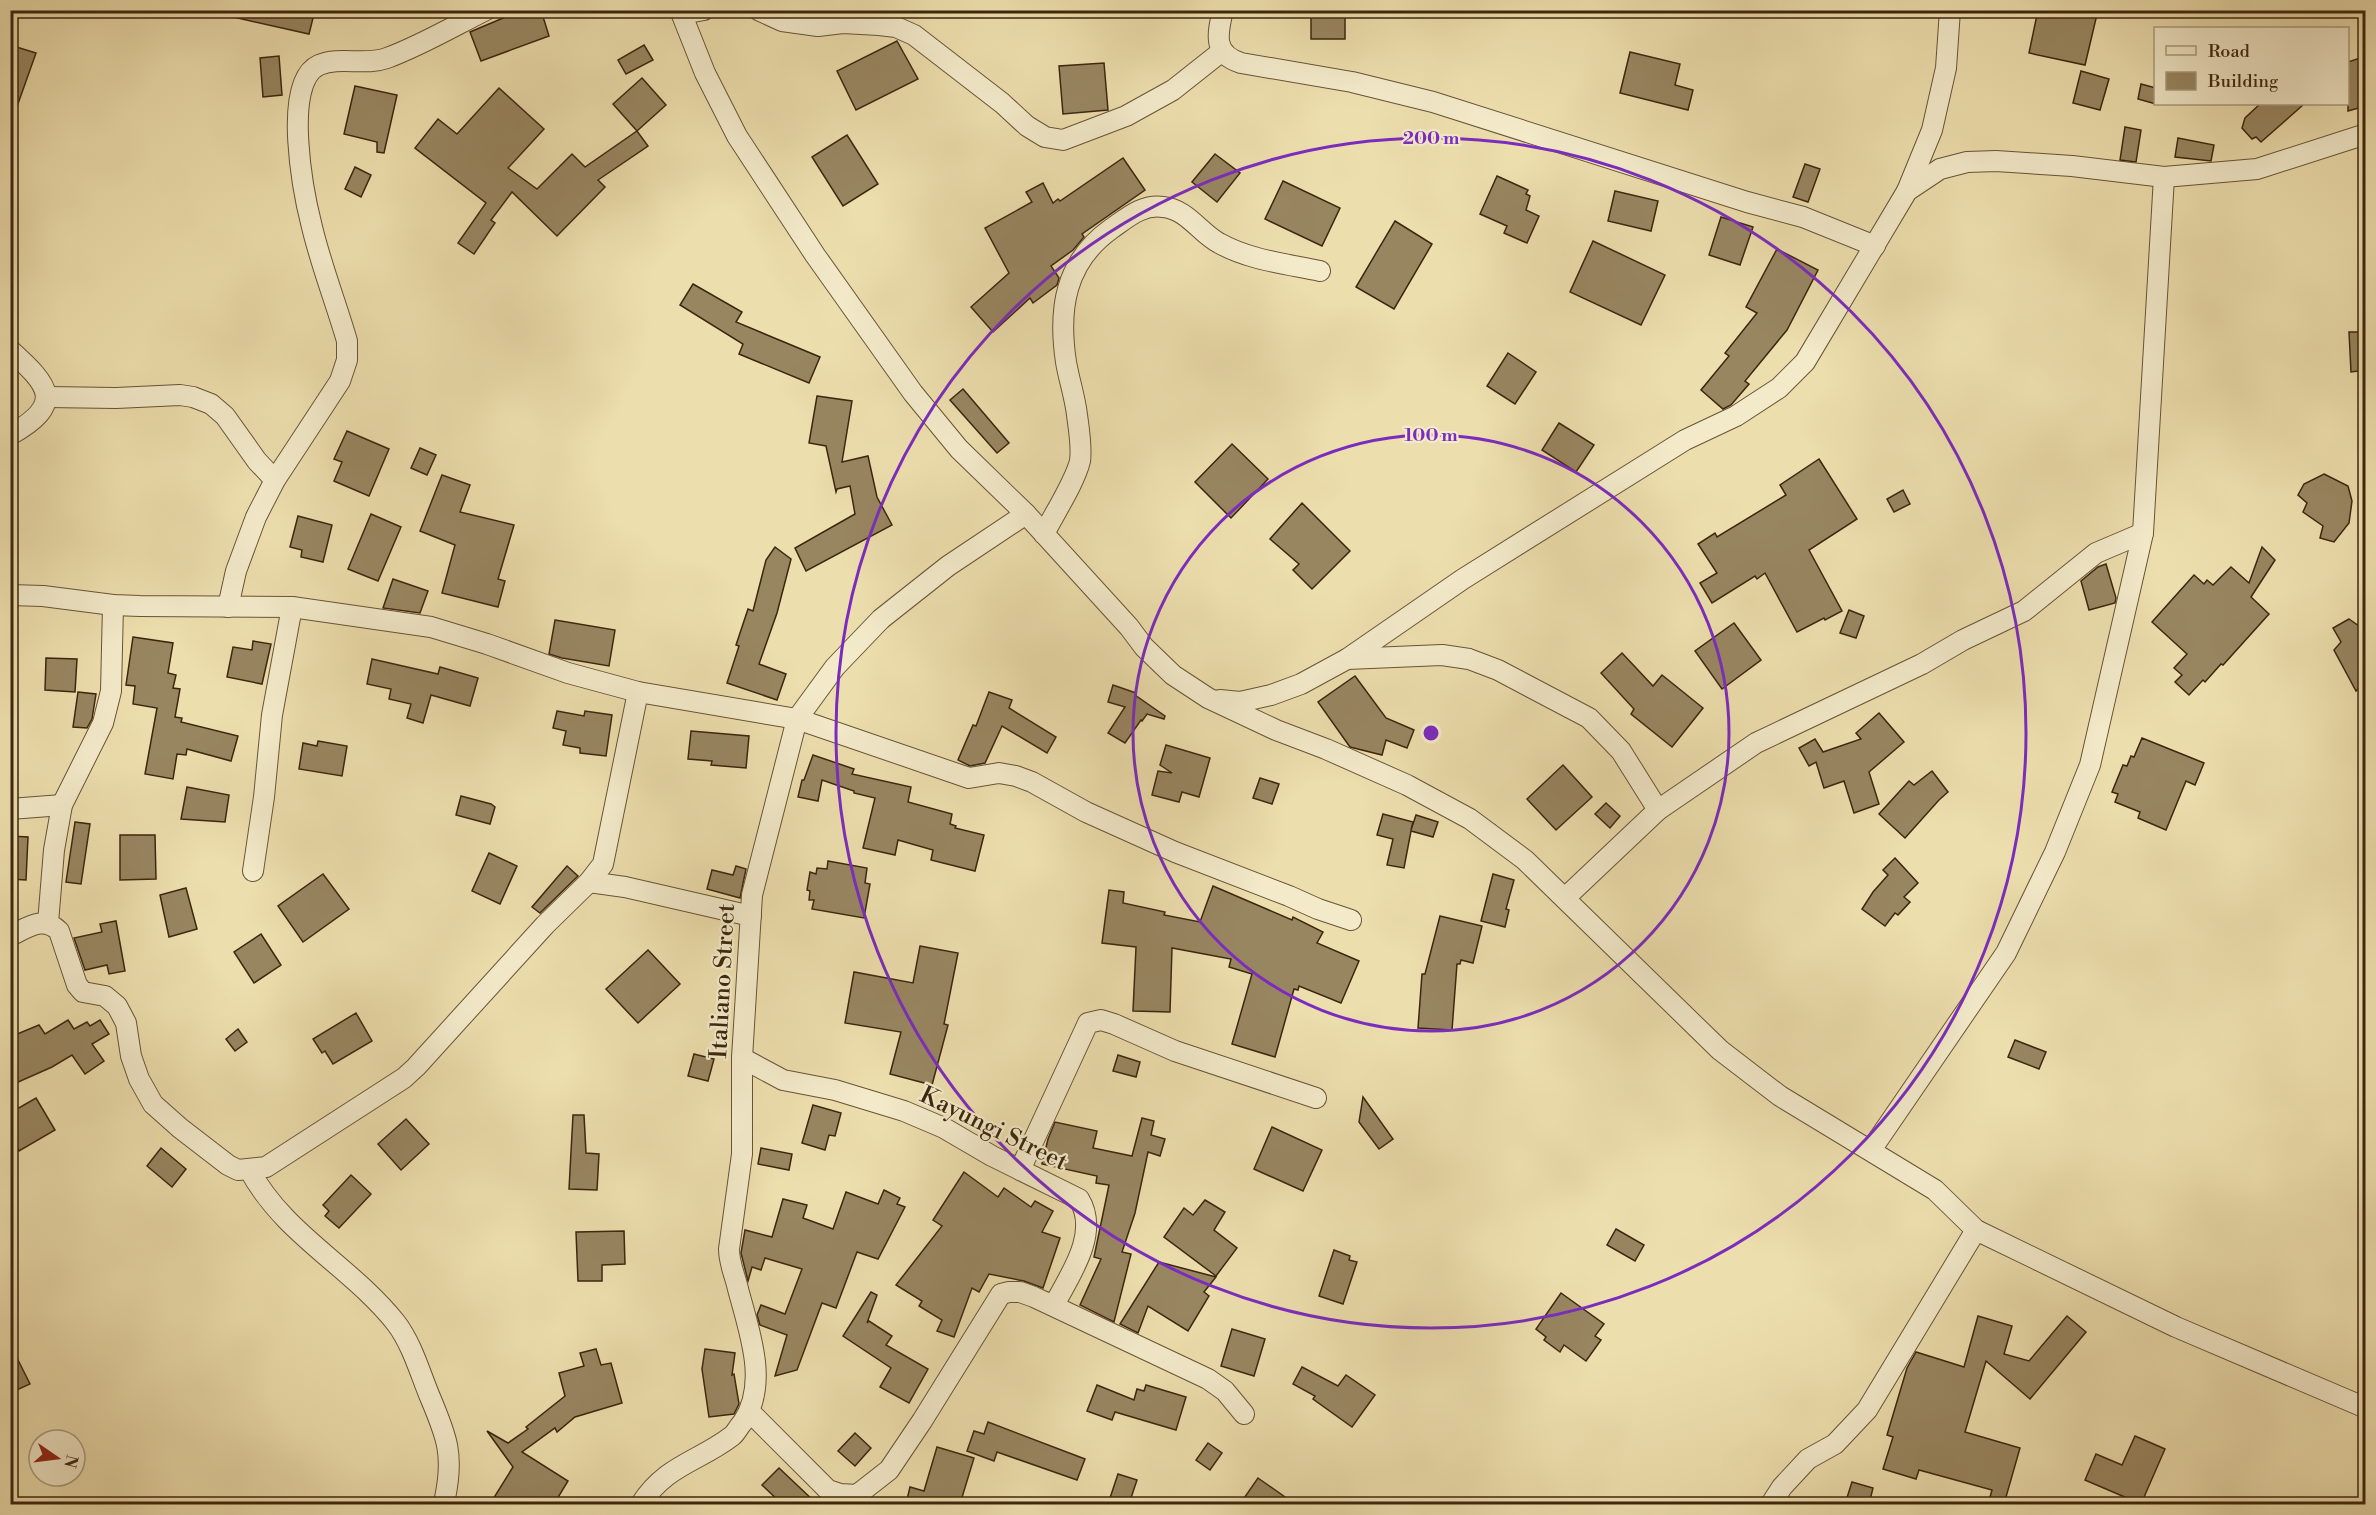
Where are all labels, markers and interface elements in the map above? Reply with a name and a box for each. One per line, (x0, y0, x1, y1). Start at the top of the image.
legend (2154, 27, 2349, 105)
text: Road (2208, 40, 2251, 63)
text: Building (2207, 70, 2279, 93)
text: 200 m (1403, 127, 1460, 150)
text: 100 m (1404, 424, 1458, 447)
centre of rings (1421, 723, 1441, 743)
street label: Italiano Street (704, 902, 742, 1059)
street label: Kayungi Street (915, 1080, 1073, 1178)
north arrow (27, 1428, 87, 1488)
text: N (59, 1453, 82, 1470)

